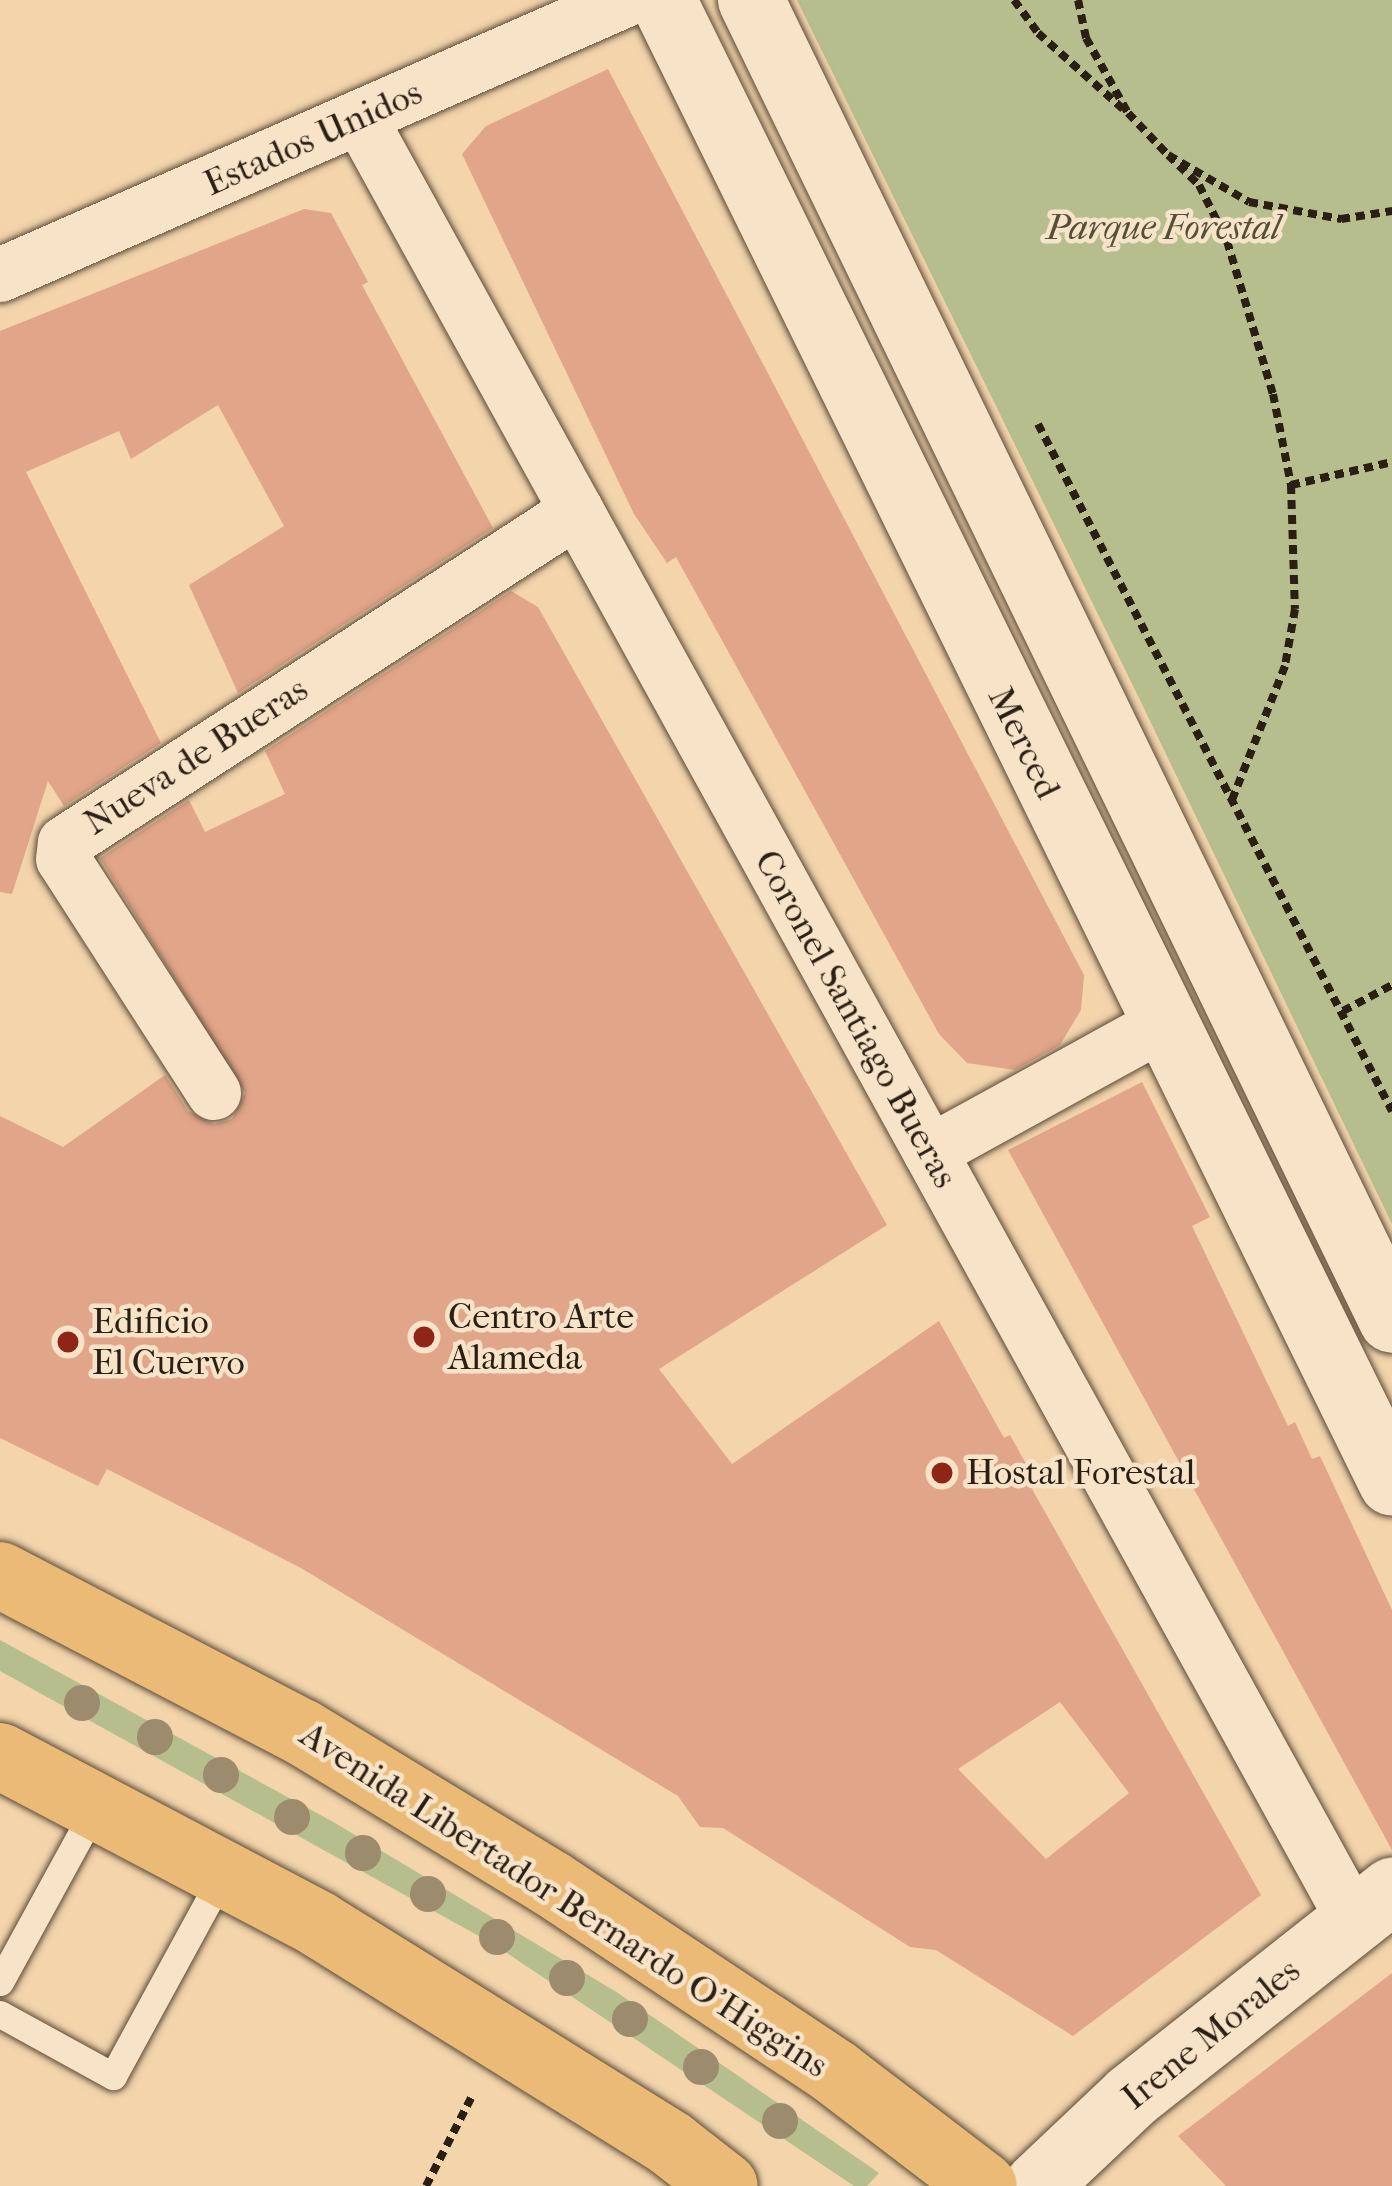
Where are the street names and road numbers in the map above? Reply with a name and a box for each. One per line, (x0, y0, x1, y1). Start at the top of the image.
street label: Estados Unidos (197, 71, 429, 205)
street label: Nueva de Bueras (76, 668, 316, 844)
street label: Merced (979, 680, 1069, 806)
street label: Coronel Santiago Bueras (745, 843, 967, 1195)
street label: Avenida Libertador Bernardo O'Higgins (292, 1713, 836, 2087)
street label: Irene Morales (1113, 1949, 1309, 2119)

